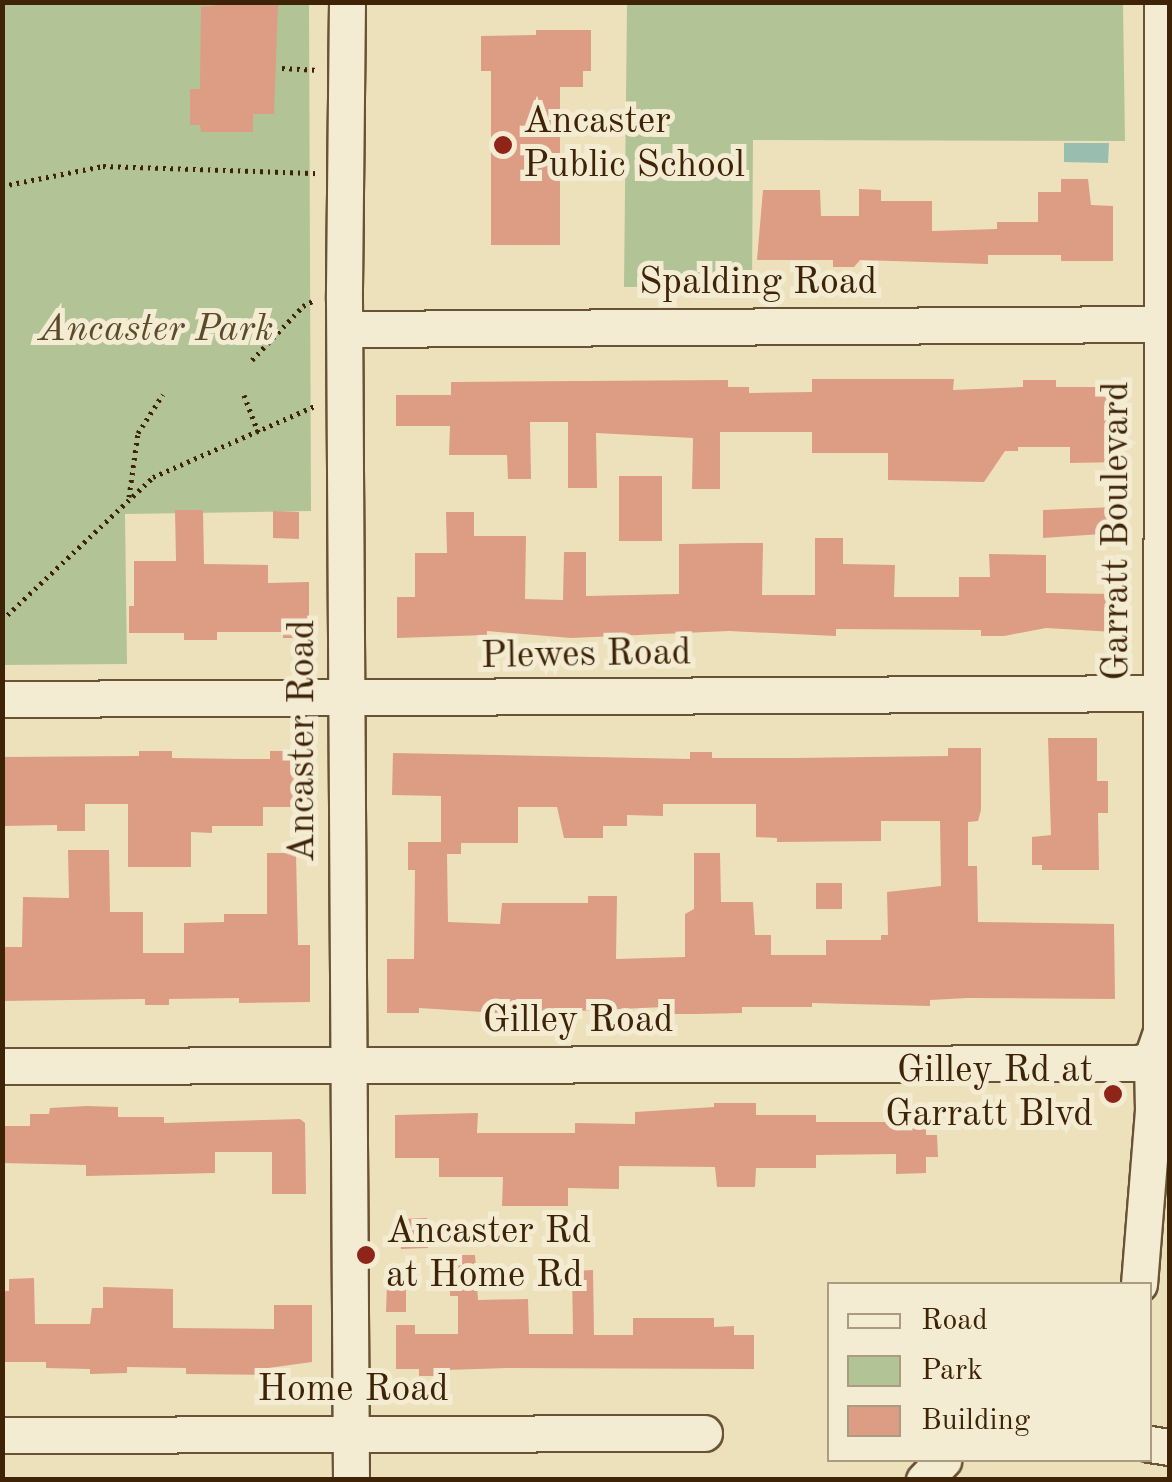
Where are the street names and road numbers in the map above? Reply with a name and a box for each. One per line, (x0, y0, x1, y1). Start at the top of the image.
street label: Spalding Road (639, 261, 877, 307)
street label: Garratt Boulevard (1095, 381, 1141, 681)
street label: Ancaster Road (281, 619, 327, 863)
street label: Plewes Road (480, 631, 692, 681)
street label: Gilley Road (482, 999, 674, 1045)
street label: Home Road (257, 1368, 449, 1414)

